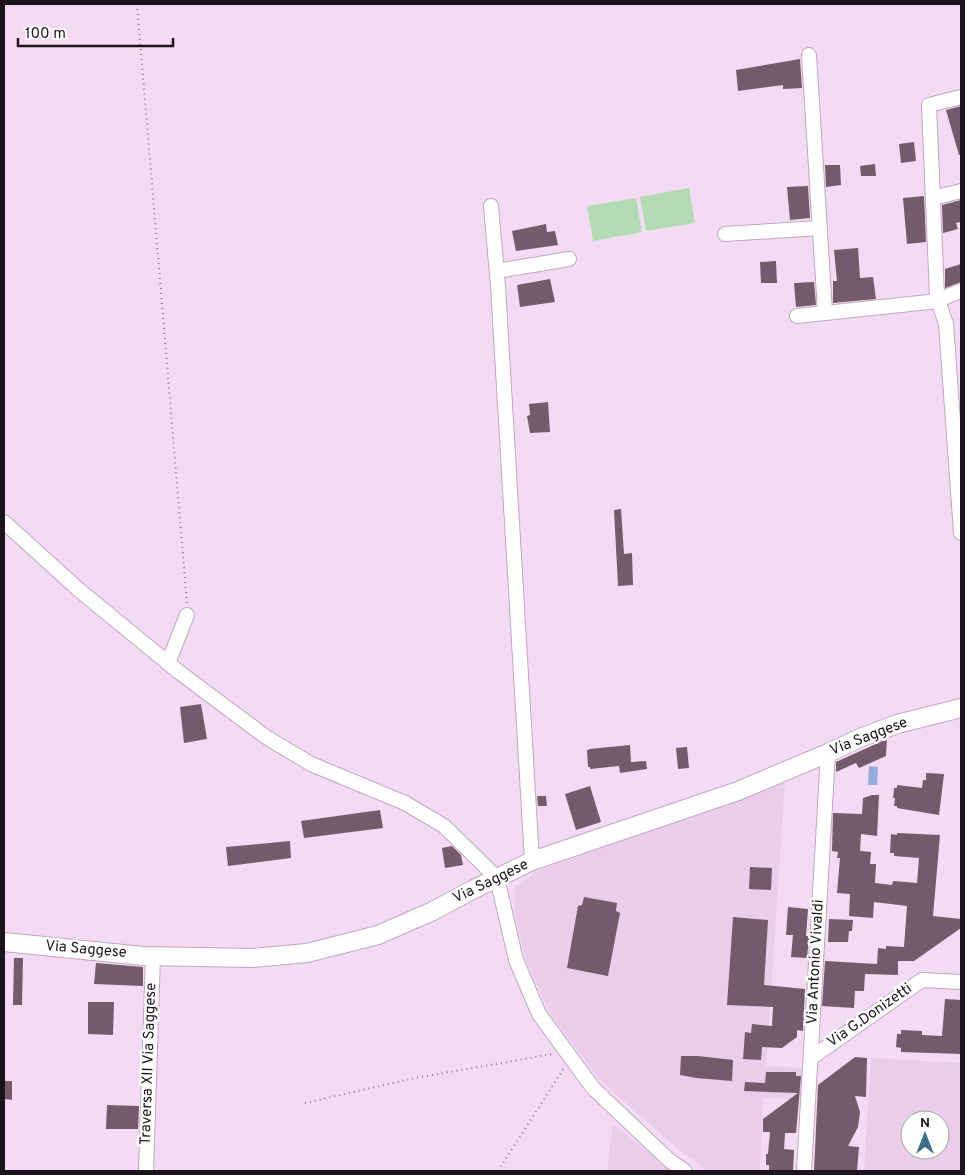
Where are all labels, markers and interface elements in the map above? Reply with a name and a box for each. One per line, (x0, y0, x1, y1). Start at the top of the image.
scale bar (18, 15, 172, 47)
text: 100 m (25, 25, 66, 44)
street label: Via Saggese (827, 713, 911, 761)
street label: Via Saggese (450, 856, 532, 908)
street label: Via Antonio Vivaldi (803, 899, 829, 1025)
street label: Via Saggese (44, 937, 128, 963)
street label: Via G.Donizetti (824, 980, 916, 1052)
street label: Traversa XII Via Saggese (137, 982, 161, 1146)
north arrow (900, 1110, 950, 1160)
text: N (920, 1115, 930, 1132)

